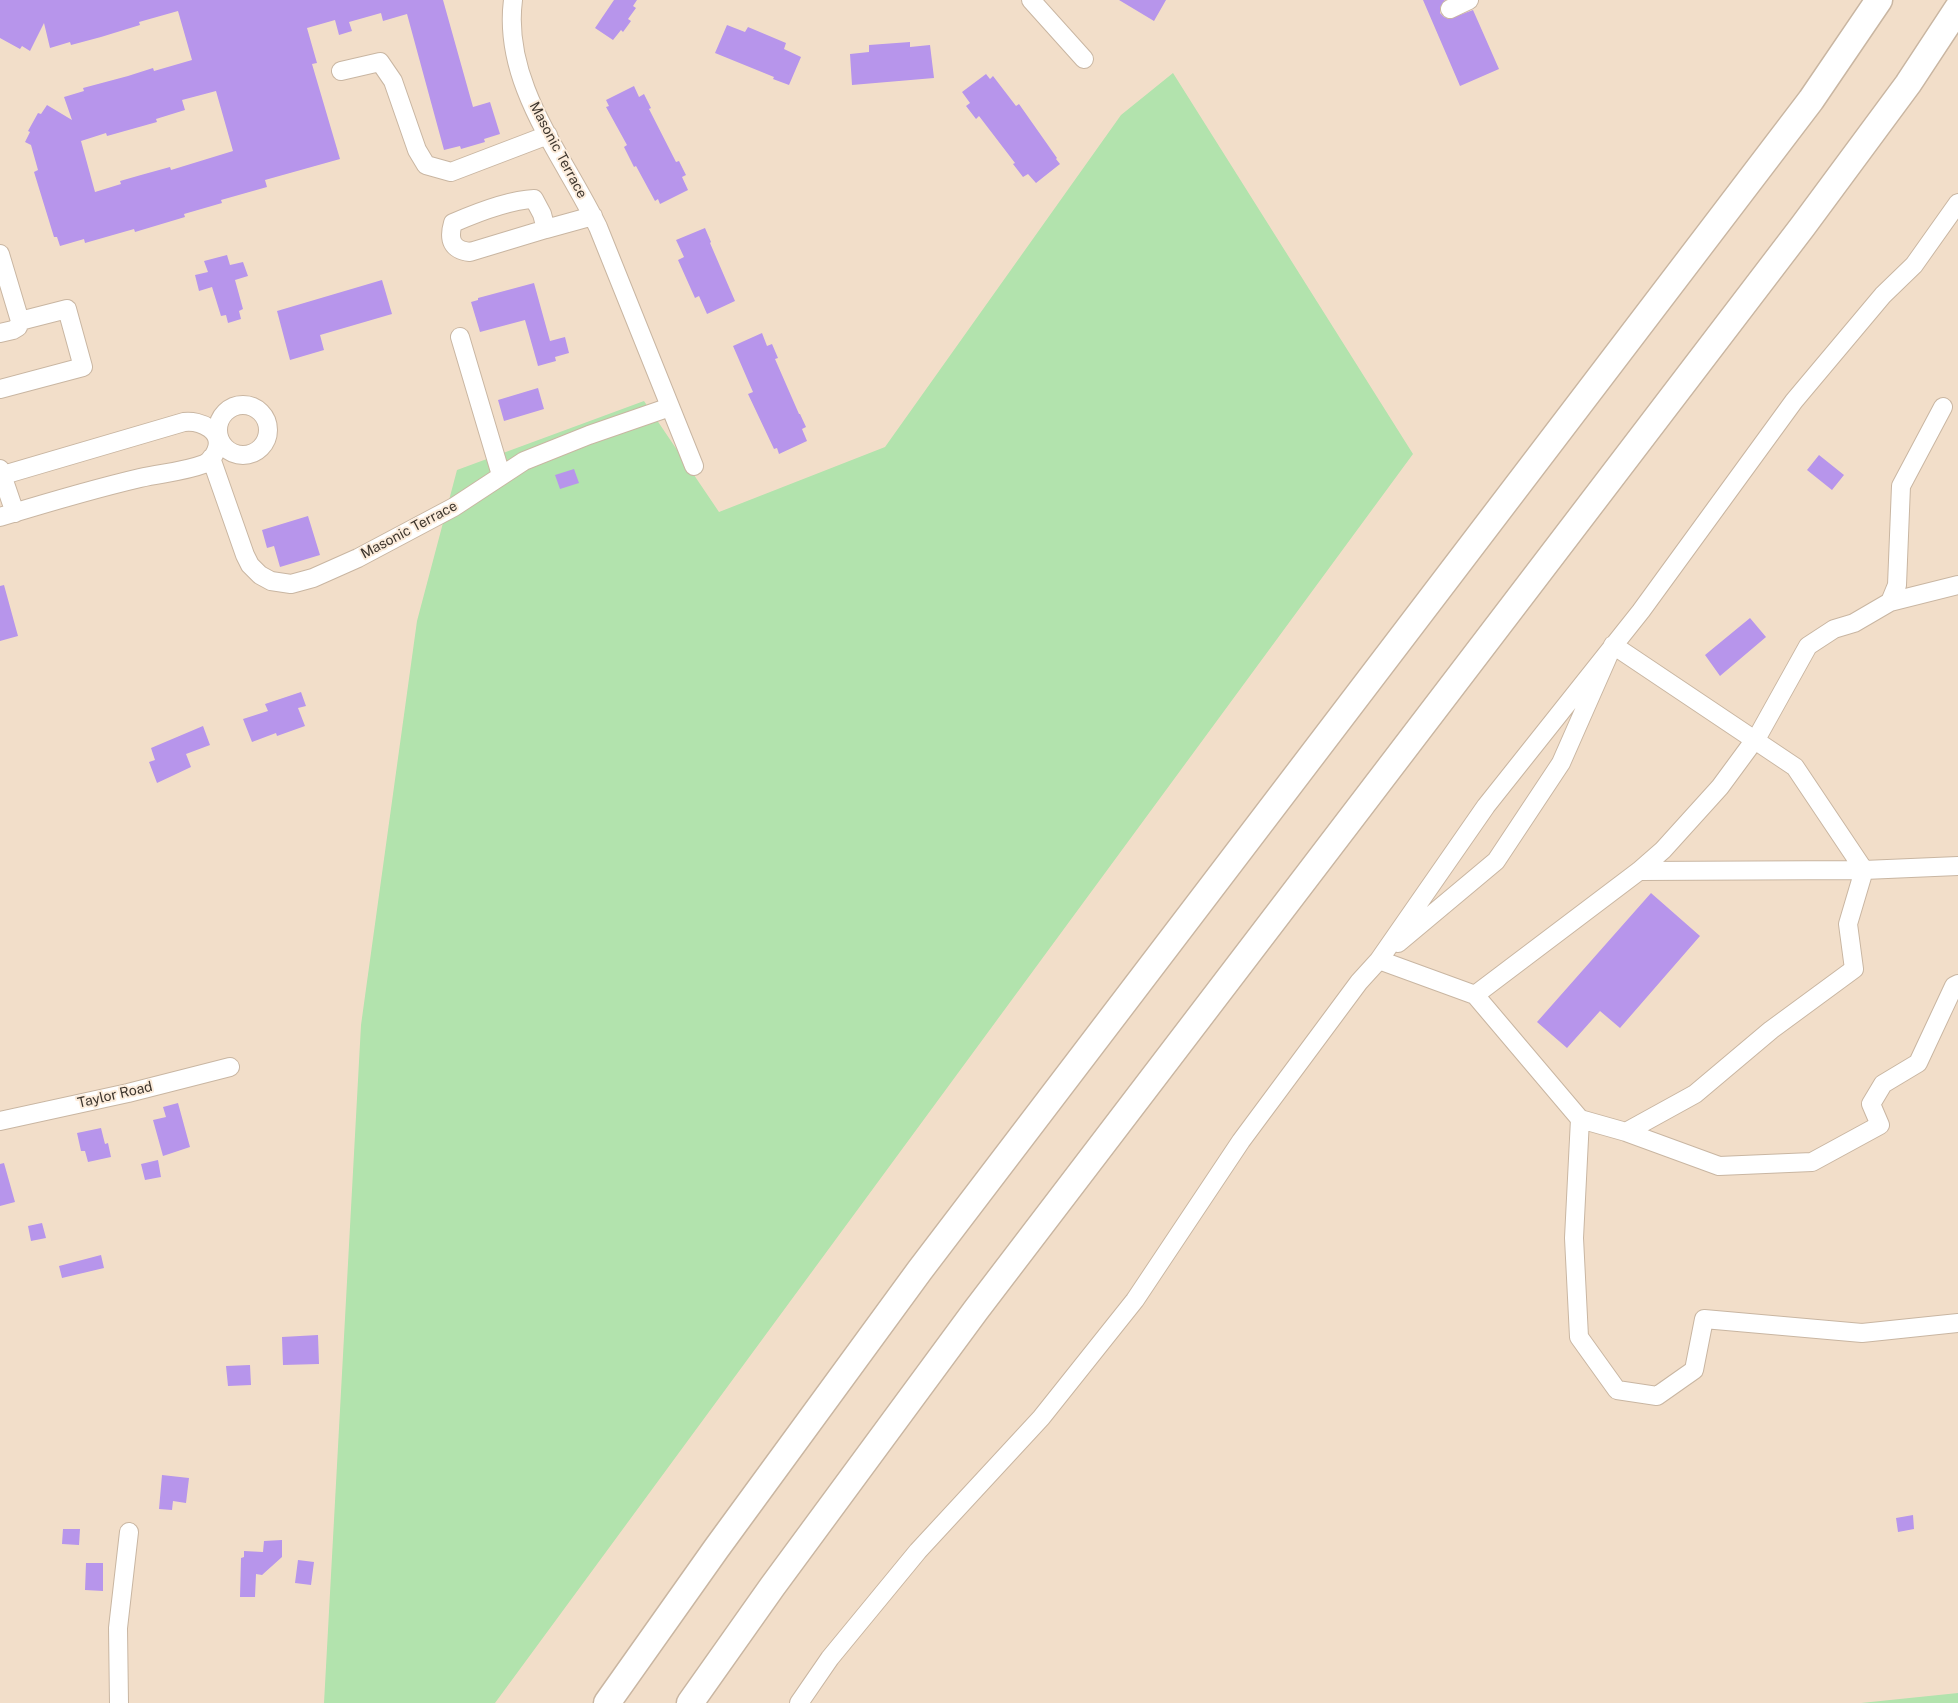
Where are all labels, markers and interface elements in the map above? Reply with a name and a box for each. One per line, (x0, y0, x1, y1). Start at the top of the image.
street label: Masonic Terrace (526, 99, 590, 201)
street label: Masonic Terrace (358, 498, 460, 562)
street label: Taylor Road (76, 1078, 154, 1112)

